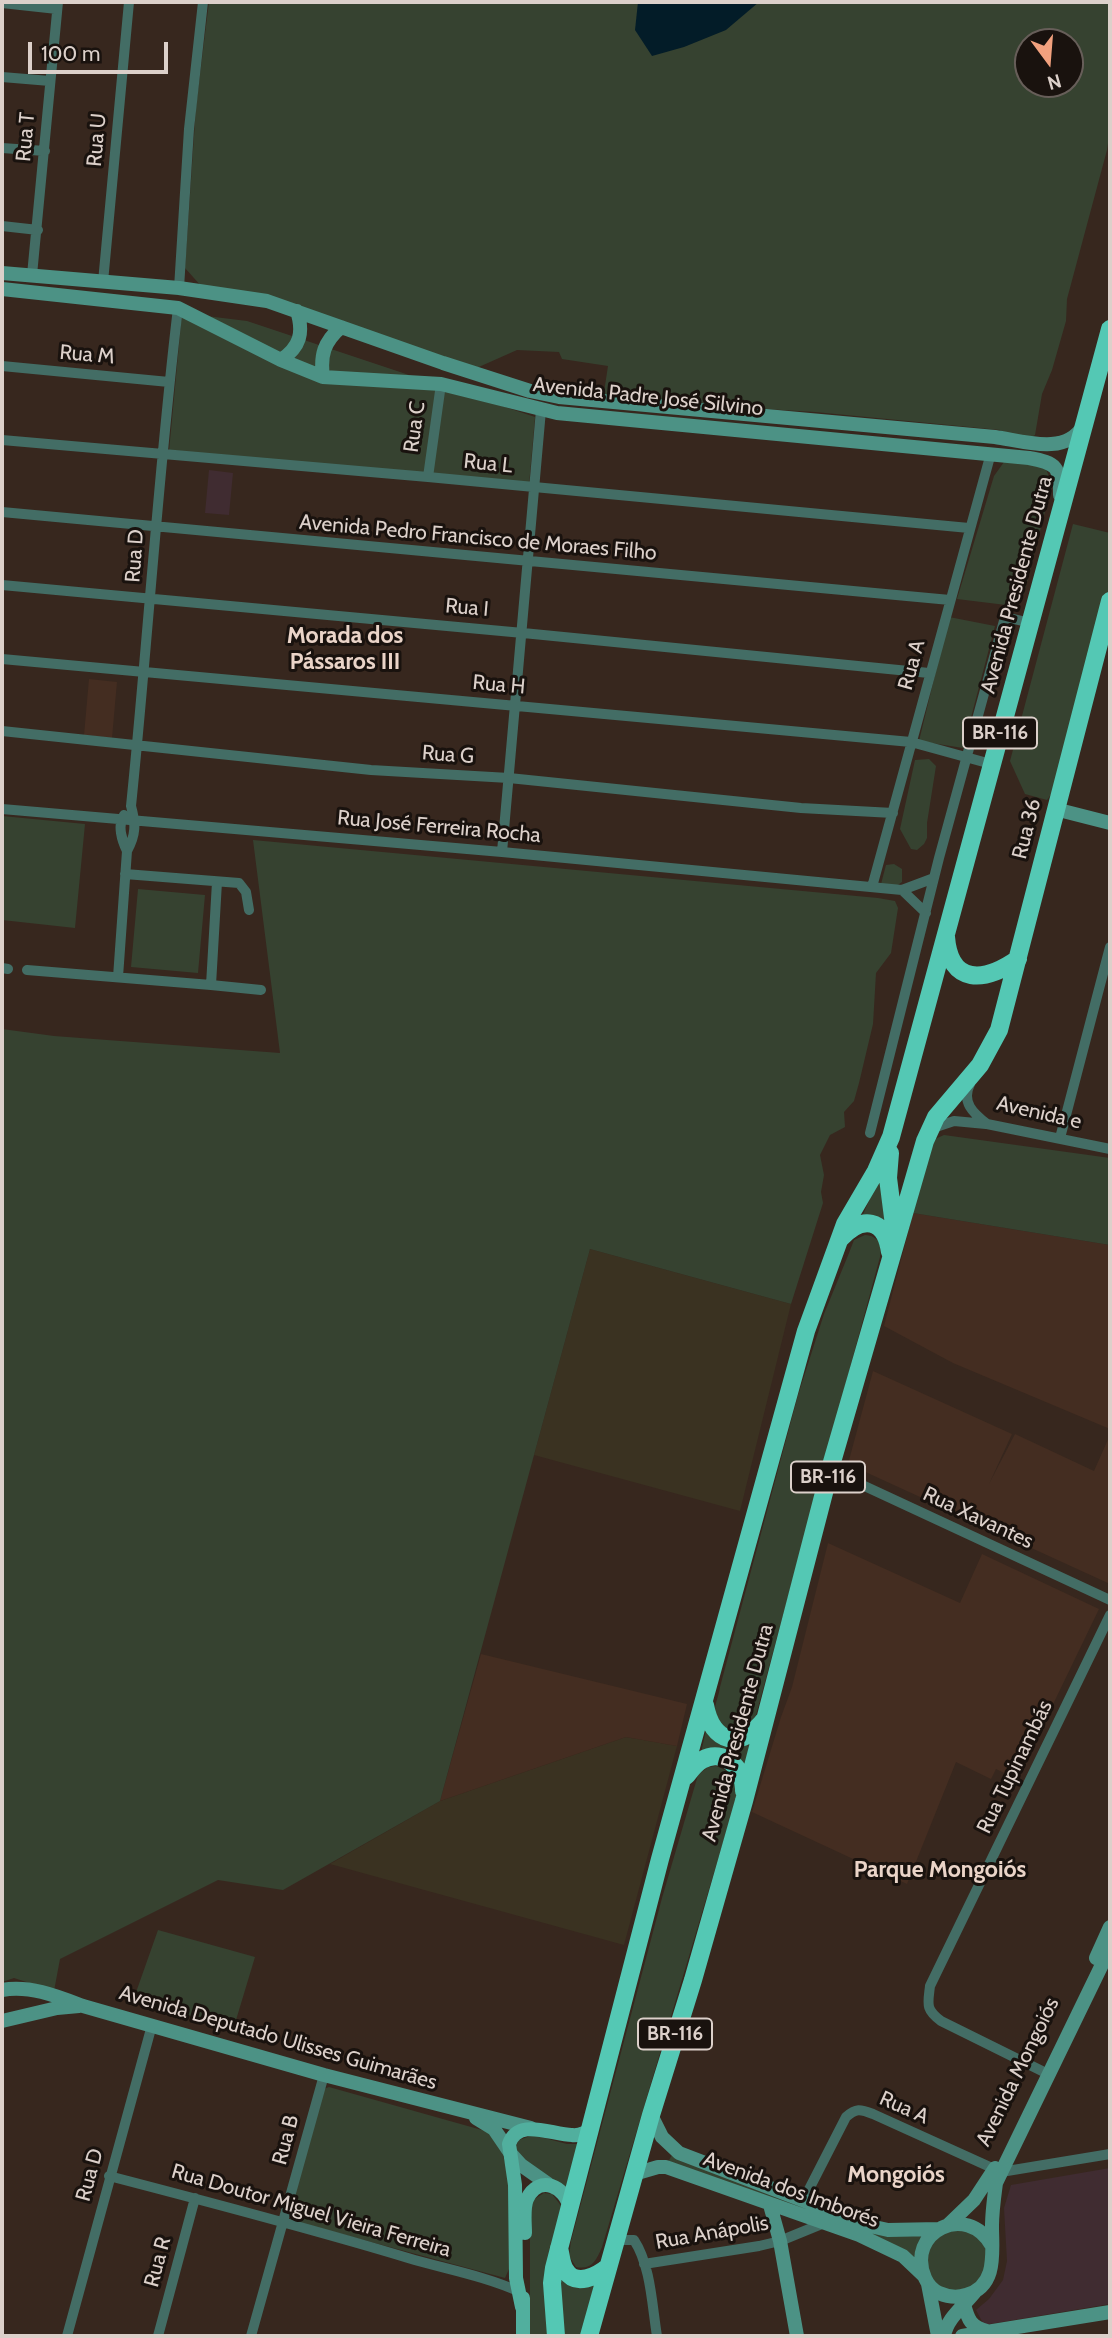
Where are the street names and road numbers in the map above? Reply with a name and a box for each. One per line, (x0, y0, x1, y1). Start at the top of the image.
street label: Rua T (11, 111, 41, 163)
street label: Rua U (82, 112, 112, 168)
street label: Rua M (58, 340, 116, 370)
street label: Avenida Padre José Silvino (532, 372, 764, 422)
street label: Rua C (399, 400, 431, 454)
street label: Rua L (462, 449, 514, 479)
street label: Avenida Presidente Dutra (976, 474, 1058, 696)
street label: Avenida Pedro Francisco de Moraes Filho (298, 510, 658, 566)
street label: Rua D (121, 528, 149, 584)
street label: Rua I (444, 594, 490, 622)
street label: Rua A (893, 637, 931, 693)
street label: Rua H (471, 670, 527, 700)
road number: BR-116 (963, 718, 1037, 748)
street label: Rua G (421, 741, 475, 769)
street label: Rua 36 (1007, 796, 1047, 862)
street label: Rua José Ferreira Rocha (336, 806, 542, 848)
street label: Avenida e (994, 1091, 1084, 1135)
road number: BR-116 (791, 1462, 865, 1492)
street label: Rua Xavantes (919, 1482, 1037, 1554)
street label: Avenida Presidente Dutra (697, 1622, 779, 1844)
street label: Rua Tupinambás (972, 1696, 1058, 1838)
street label: Avenida Deputado Ulisses Guimarães (116, 1981, 440, 2095)
street label: Avenida Mongoiós (971, 1993, 1065, 2151)
road number: BR-116 (638, 2018, 712, 2050)
street label: Rua A (876, 2086, 932, 2130)
street label: Rua B (267, 2112, 305, 2168)
street label: Rua D (71, 2146, 109, 2204)
street label: Avenida dos Imborés (700, 2147, 882, 2233)
street label: Rua Doutor Miguel Vieira Ferreira (168, 2159, 454, 2263)
street label: Rua Anápolis (654, 2211, 770, 2255)
street label: Rua R (139, 2234, 177, 2290)

